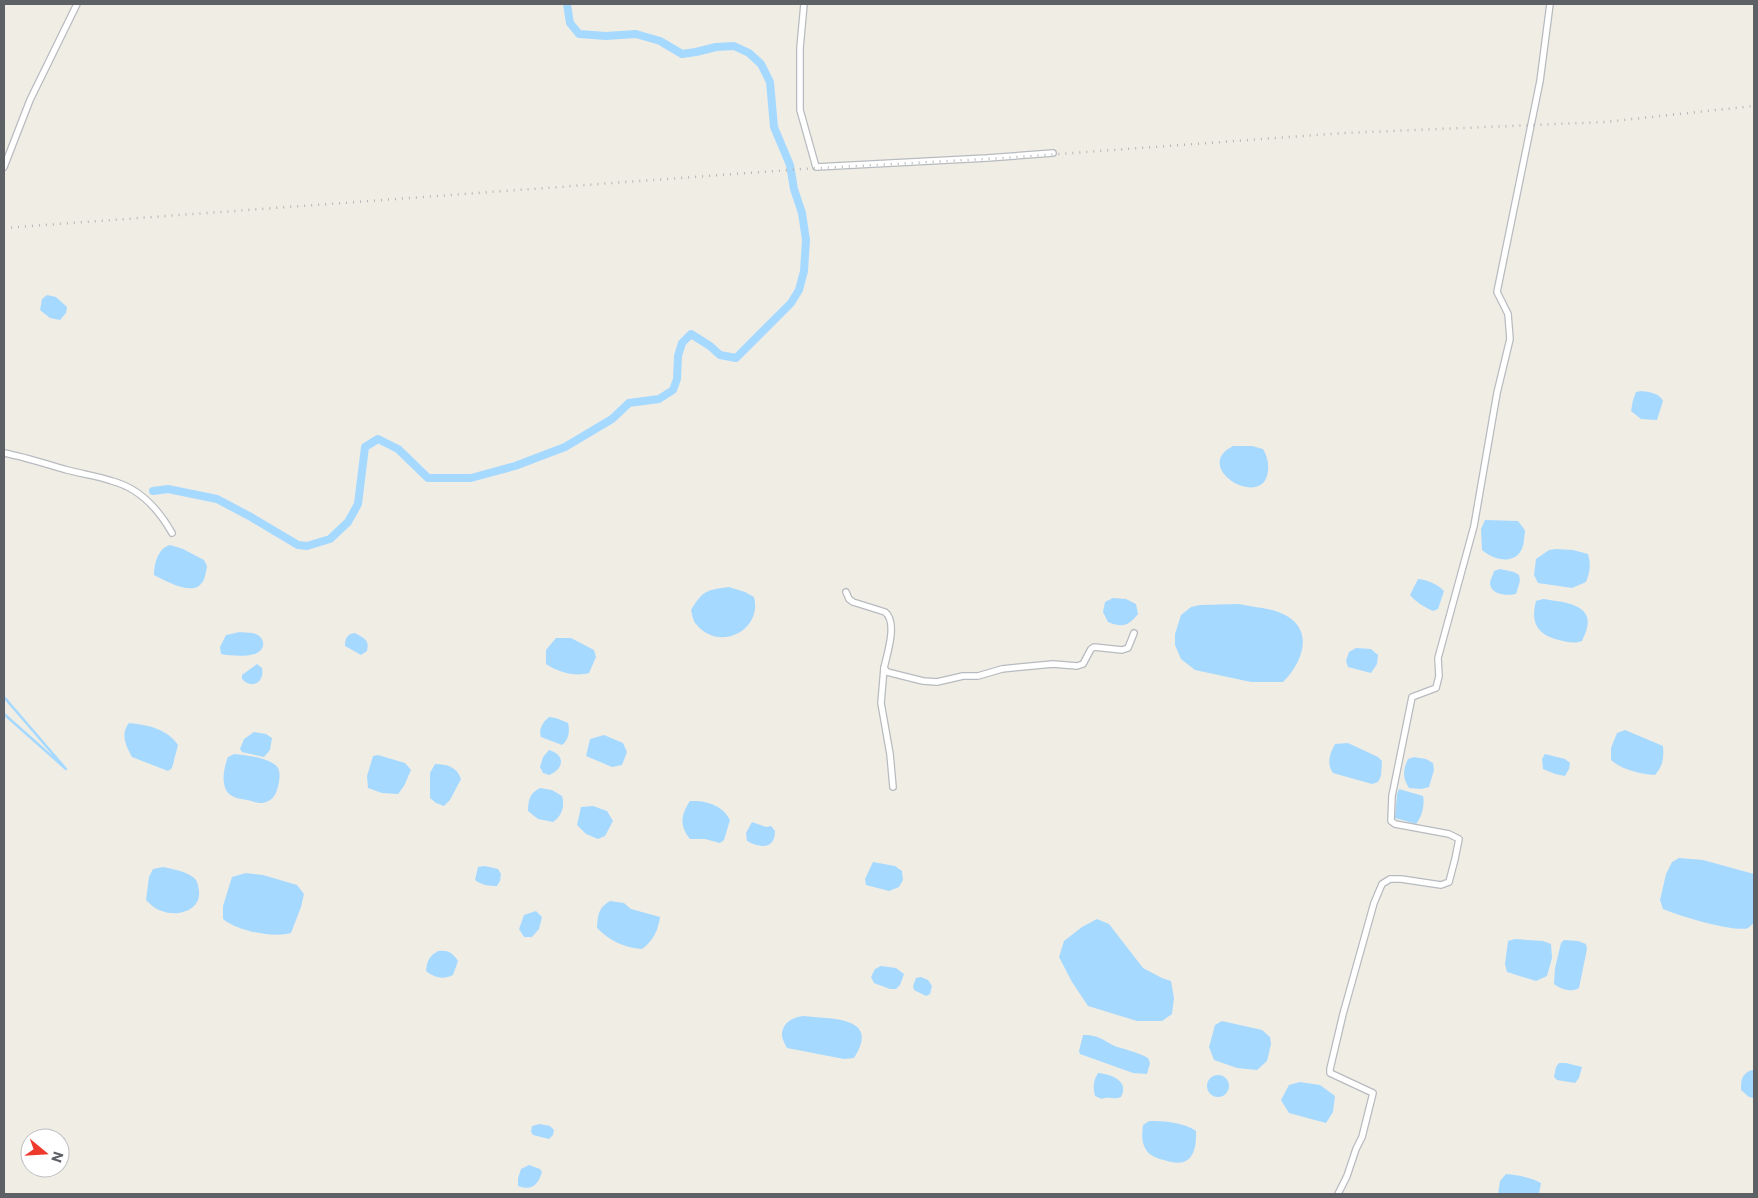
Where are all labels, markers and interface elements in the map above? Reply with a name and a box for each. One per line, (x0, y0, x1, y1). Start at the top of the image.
north arrow (20, 1128, 70, 1178)
text: N (48, 1150, 68, 1165)

